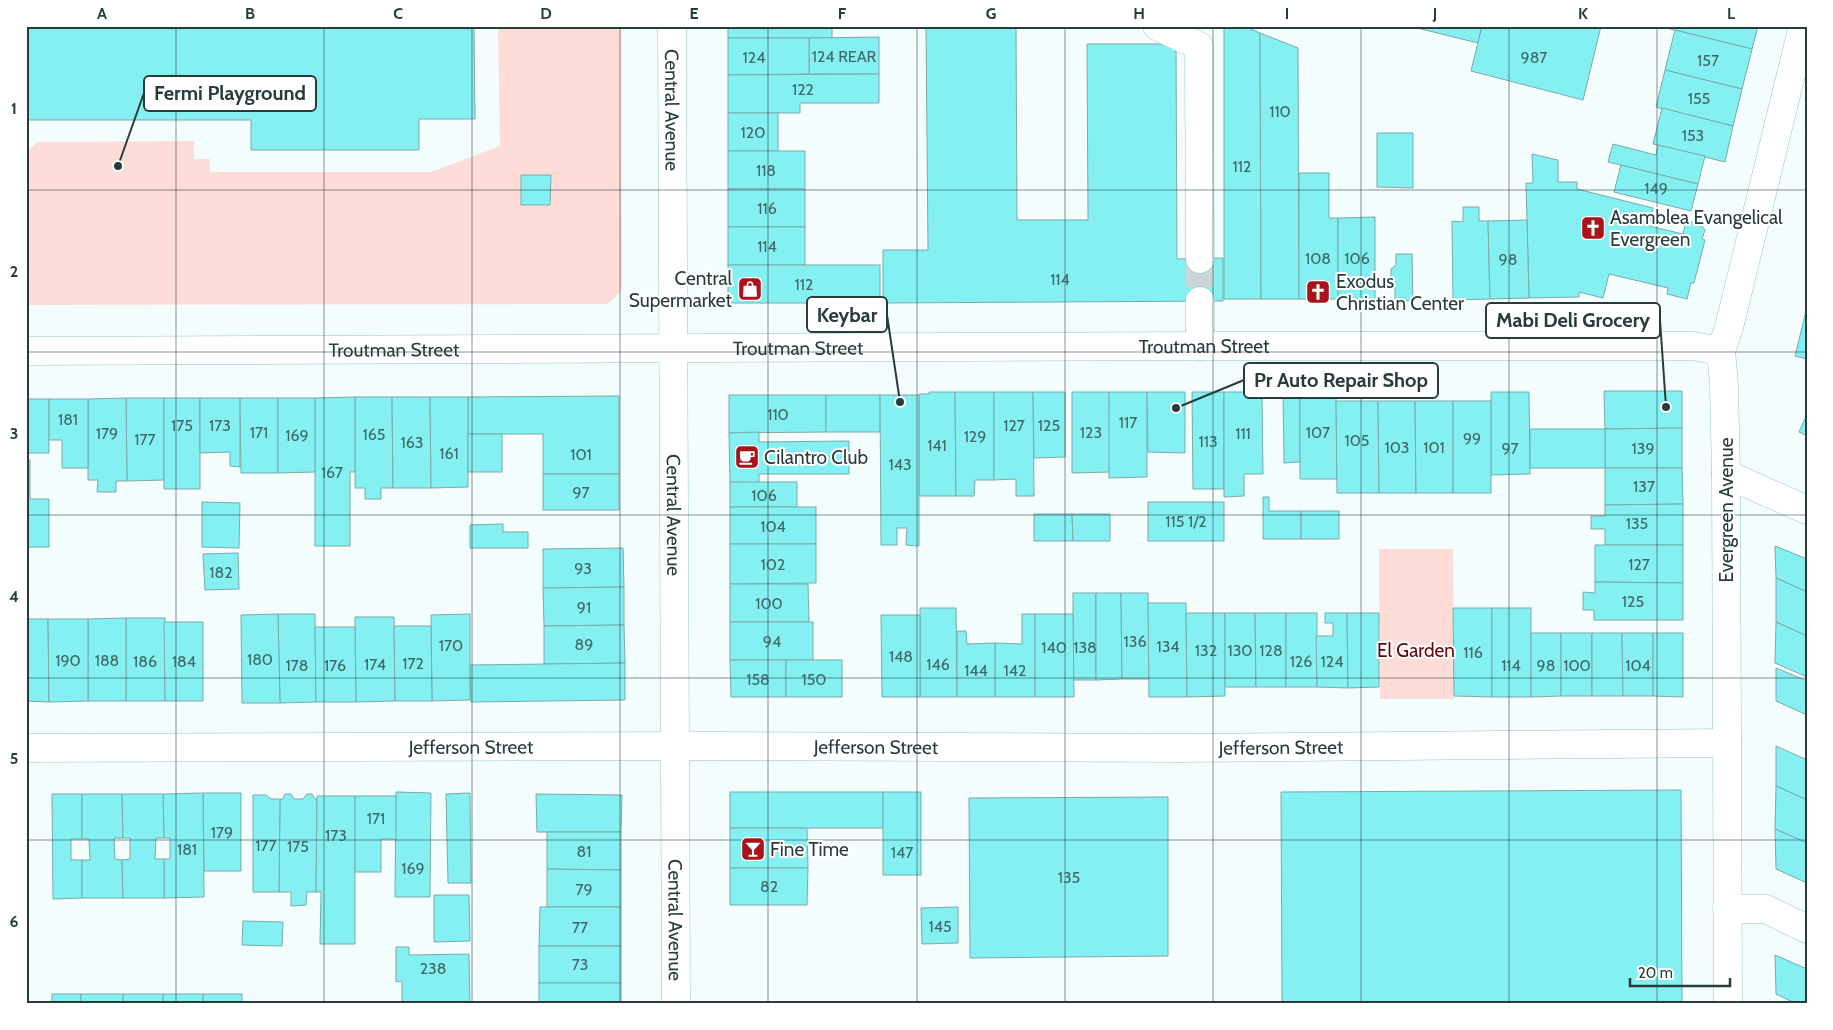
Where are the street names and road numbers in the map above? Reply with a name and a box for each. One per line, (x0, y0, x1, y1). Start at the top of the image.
street label: Central Avenue (660, 49, 684, 171)
street label: Troutman Street (1139, 335, 1270, 358)
street label: Troutman Street (733, 336, 864, 360)
street label: Troutman Street (329, 338, 460, 362)
street label: Evergreen Avenue (1715, 437, 1738, 582)
street label: Central Avenue (662, 454, 685, 576)
street label: Jefferson Street (813, 735, 939, 759)
street label: Jefferson Street (408, 736, 534, 759)
street label: Jefferson Street (1218, 736, 1344, 760)
street label: Central Avenue (663, 859, 687, 981)

